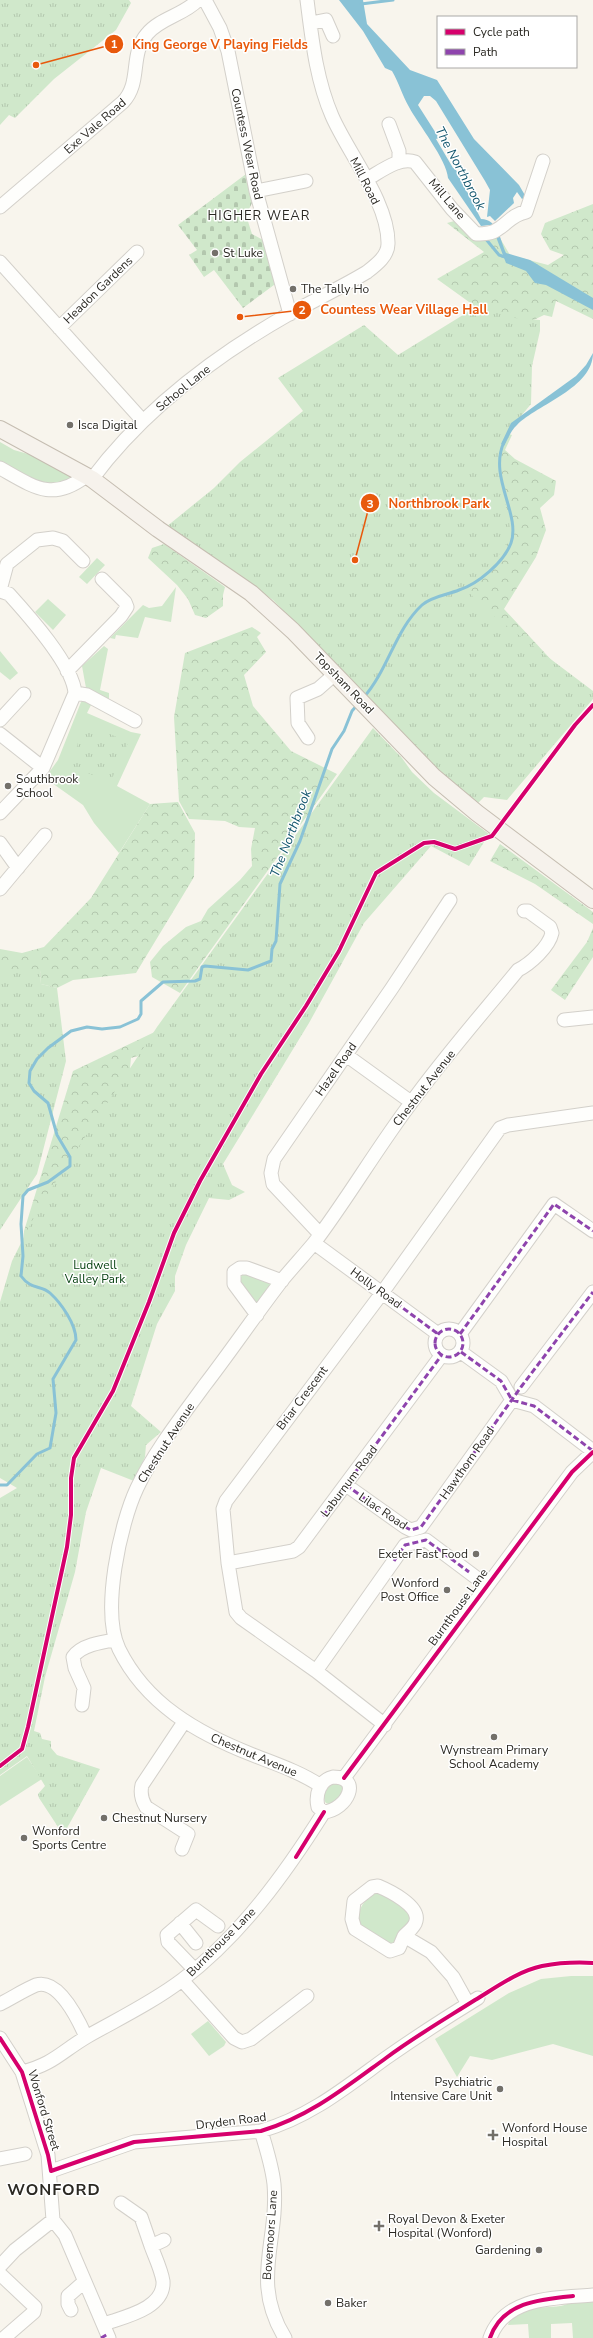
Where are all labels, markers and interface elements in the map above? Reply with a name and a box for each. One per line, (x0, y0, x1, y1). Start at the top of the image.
legend (437, 16, 577, 68)
text: Cycle path (473, 24, 530, 40)
callout: King George V Playing Fields (104, 31, 316, 56)
text: 1 (110, 36, 118, 52)
text: King George V Playing Fields (132, 36, 308, 54)
text: Path (473, 44, 498, 60)
street label: Countess Wear Road (227, 87, 267, 201)
street label: Exe Vale Road (61, 95, 129, 157)
water label: The Northbrook (430, 123, 490, 214)
street label: Mill Road (346, 155, 384, 207)
street label: Mill Lane (425, 175, 469, 223)
district label: HIGHER WEAR (207, 207, 311, 225)
place label: St Luke (223, 245, 263, 261)
marker: St Luke (210, 248, 220, 258)
street label: Headon Gardens (60, 253, 136, 327)
place label: The Tally Ho (301, 281, 370, 297)
marker: The Tally Ho (288, 284, 298, 294)
callout: Countess Wear Village Hall (292, 297, 495, 322)
text: Countess Wear Village Hall (320, 301, 489, 319)
text: 2 (298, 302, 306, 318)
street label: School Lane (152, 361, 214, 415)
place label: Isca Digital (78, 417, 138, 433)
marker: Isca Digital (65, 420, 75, 430)
callout: Northbrook Park (360, 491, 497, 516)
text: Northbrook Park (389, 495, 490, 513)
text: 3 (366, 496, 374, 512)
street label: Topsham Road (310, 649, 378, 717)
place label: Southbrook School (16, 771, 79, 801)
marker: Southbrook School (3, 781, 13, 791)
water label: The Northbrook (266, 787, 316, 880)
street label: Hazel Road (312, 1039, 360, 1099)
street label: Chestnut Avenue (389, 1046, 459, 1130)
park label: Ludwell Valley Park (64, 1257, 126, 1287)
street label: Holly Road (347, 1264, 405, 1312)
street label: Briar Crescent (273, 1362, 332, 1433)
street label: Chestnut Avenue (134, 1400, 198, 1486)
street label: Hawthorn Road (436, 1423, 498, 1503)
street label: Laburnum Road (317, 1442, 381, 1520)
street label: Lilac Road (355, 1489, 411, 1533)
place label: Exeter Fast Food (378, 1546, 468, 1562)
marker: Exeter Fast Food (471, 1549, 481, 1559)
street label: Burnthouse Lane (425, 1565, 491, 1649)
place label: Wonford Post Office (380, 1575, 439, 1605)
marker: Wonford Post Office (442, 1585, 452, 1595)
street label: Chestnut Avenue (208, 1729, 300, 1781)
marker: Wynstream Primary School Academy (489, 1732, 499, 1742)
place label: Wynstream Primary School Academy (440, 1742, 549, 1772)
place label: Chestnut Nursery (112, 1810, 208, 1826)
marker: Chestnut Nursery (99, 1813, 109, 1823)
place label: Wonford Sports Centre (32, 1823, 106, 1853)
marker: Wonford Sports Centre (19, 1833, 29, 1843)
street label: Burnthouse Lane (183, 1904, 259, 1980)
street label: Wonford Street (24, 2068, 64, 2153)
place label: Psychiatric Intensive Care Unit (390, 2074, 493, 2104)
marker: Psychiatric Intensive Care Unit (495, 2084, 505, 2094)
street label: Dryden Road (195, 2109, 267, 2133)
place label: Wonford House Hospital (502, 2120, 588, 2150)
marker: Wonford House Hospital (487, 2129, 499, 2141)
district label: WONFORD (7, 2179, 101, 2201)
street label: Bovemoors Lane (259, 2190, 281, 2280)
place label: Royal Devon & Exeter Hospital (Wonford) (388, 2211, 506, 2241)
marker: Royal Devon & Exeter Hospital (Wonford) (373, 2220, 385, 2232)
place label: Gardening (475, 2242, 531, 2258)
marker: Gardening (534, 2245, 544, 2255)
place label: Baker (336, 2295, 368, 2311)
marker: Baker (323, 2298, 333, 2308)

